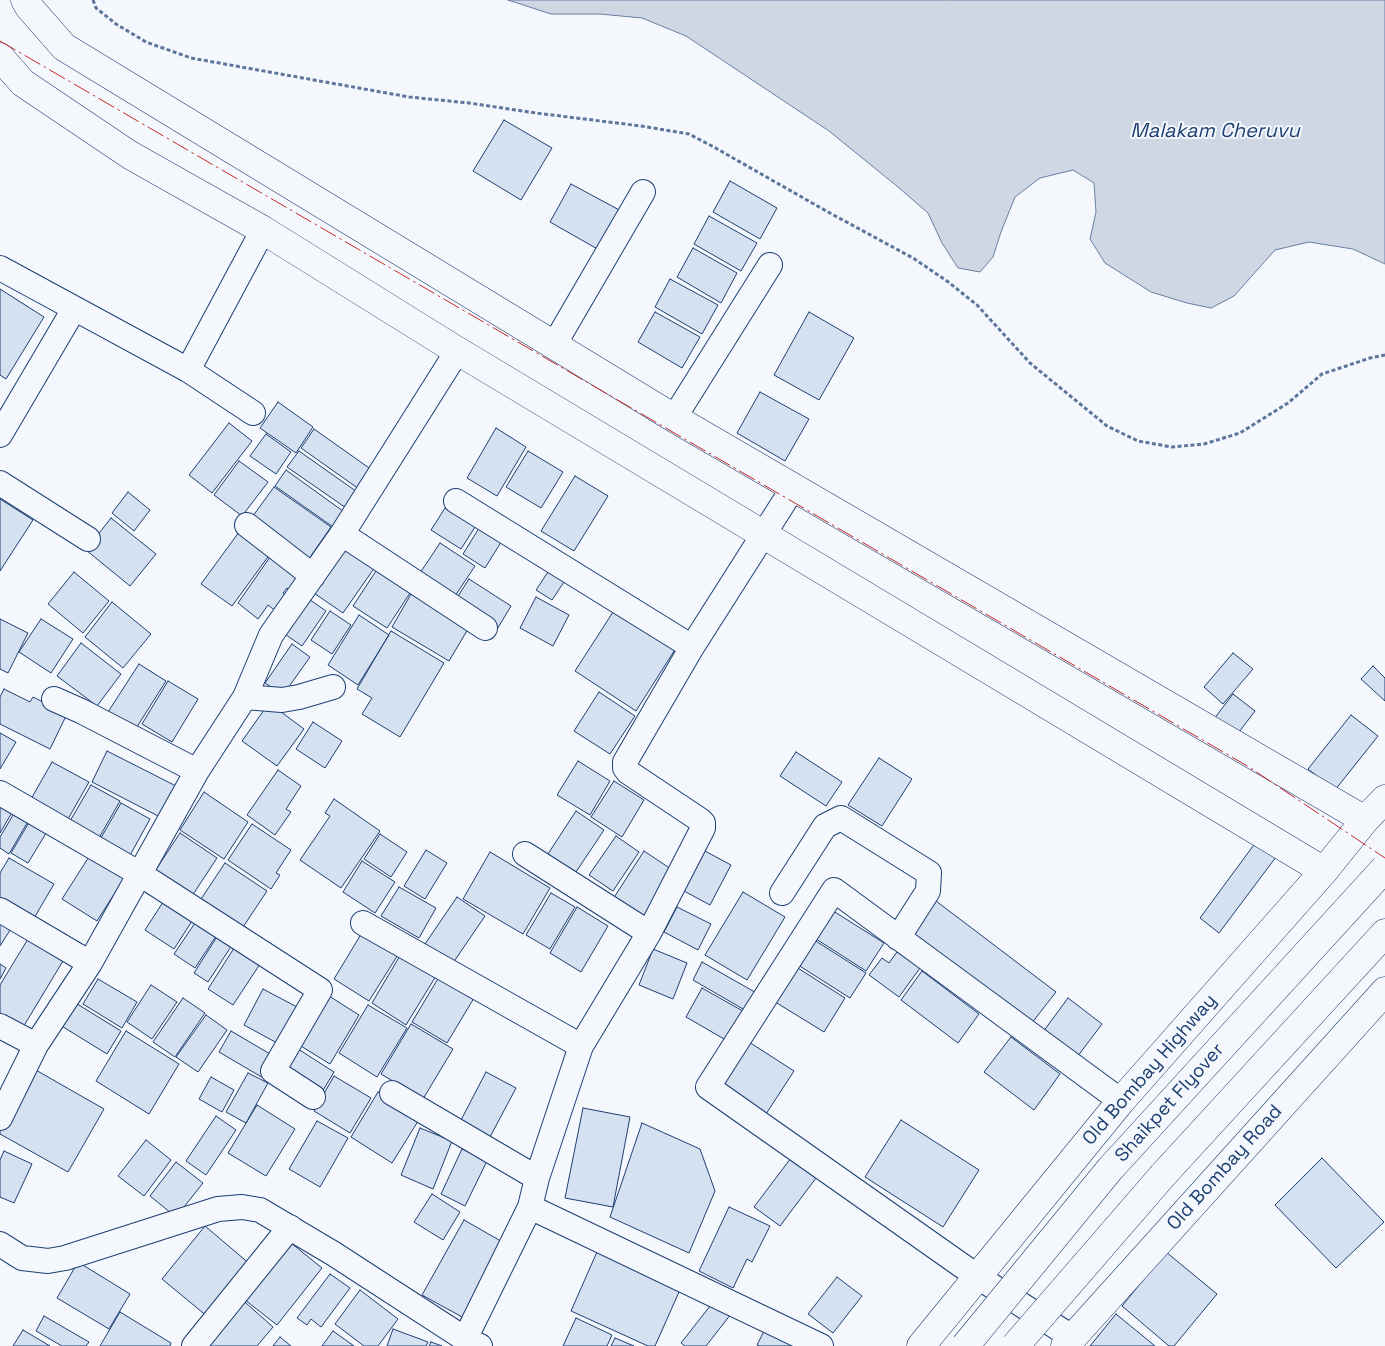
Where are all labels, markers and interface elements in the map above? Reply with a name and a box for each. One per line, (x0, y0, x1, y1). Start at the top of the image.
water label: Malakam Cheruvu (1130, 120, 1300, 144)
street label: Old Bombay Highway (1078, 990, 1222, 1150)
street label: Shaikpet Flyover (1111, 1039, 1229, 1167)
street label: Old Bombay Road (1163, 1100, 1287, 1236)

